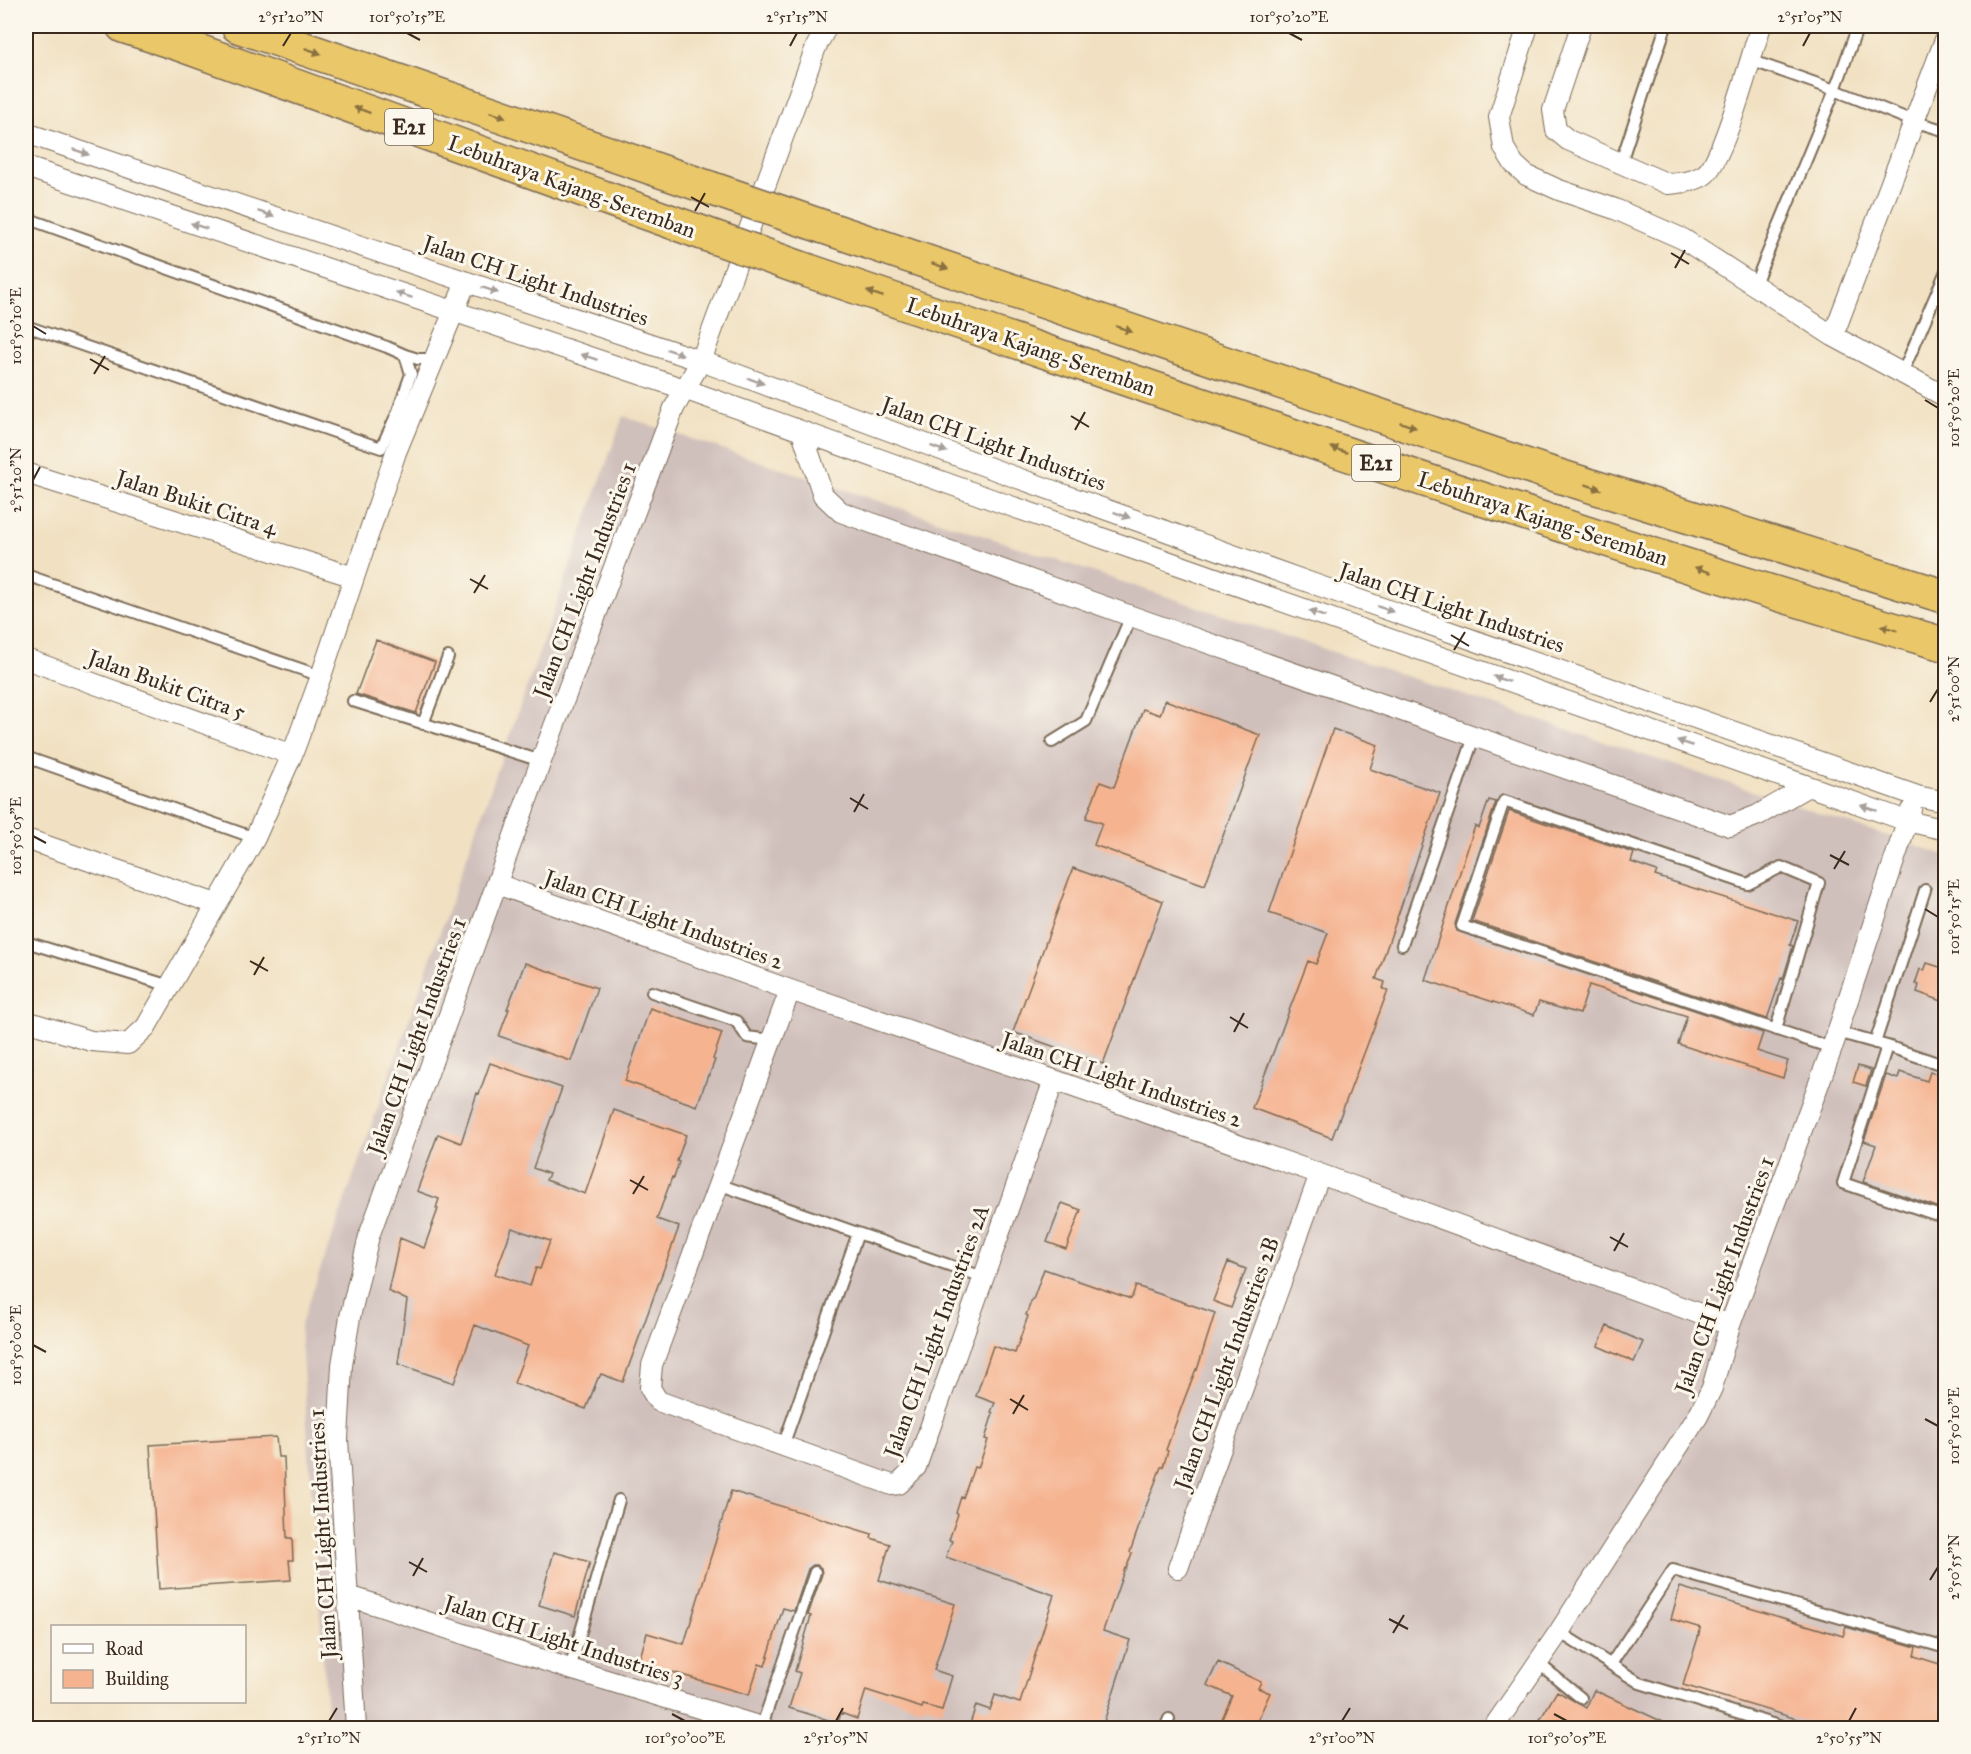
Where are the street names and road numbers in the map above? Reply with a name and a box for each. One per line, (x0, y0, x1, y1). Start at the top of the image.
road number: E21 (385, 109, 433, 145)
street label: Lebuhraya Kajang-Seremban (444, 129, 699, 244)
street label: Jalan CH Light Industries (418, 229, 652, 332)
street label: Lebuhraya Kajang-Seremban (903, 291, 1159, 402)
street label: Jalan CH Light Industries (876, 390, 1110, 497)
road number: E21 (1352, 445, 1400, 481)
street label: Jalan CH Light Industries 1 (526, 459, 642, 704)
street label: Jalan Bukit Citra 4 (111, 463, 281, 541)
street label: Lebuhraya Kajang-Seremban (1414, 465, 1671, 572)
street label: Jalan CH Light Industries (1334, 556, 1568, 659)
street label: Jalan Bukit Citra 5 (82, 643, 249, 725)
street label: Jalan CH Light Industries 2 (539, 863, 787, 975)
street label: Jalan CH Light Industries 1 (360, 914, 472, 1160)
street label: Jalan CH Light Industries 2 (996, 1025, 1246, 1133)
street label: Jalan CH Light Industries 1 (1668, 1153, 1780, 1399)
street label: Jalan CH Light Industries 2A (877, 1201, 995, 1463)
street label: Jalan CH Light Industries 2B (1167, 1233, 1285, 1495)
street label: Jalan CH Light Industries 1 (302, 1408, 343, 1662)
street label: Jalan CH Light Industries 3 (439, 1588, 687, 1692)

